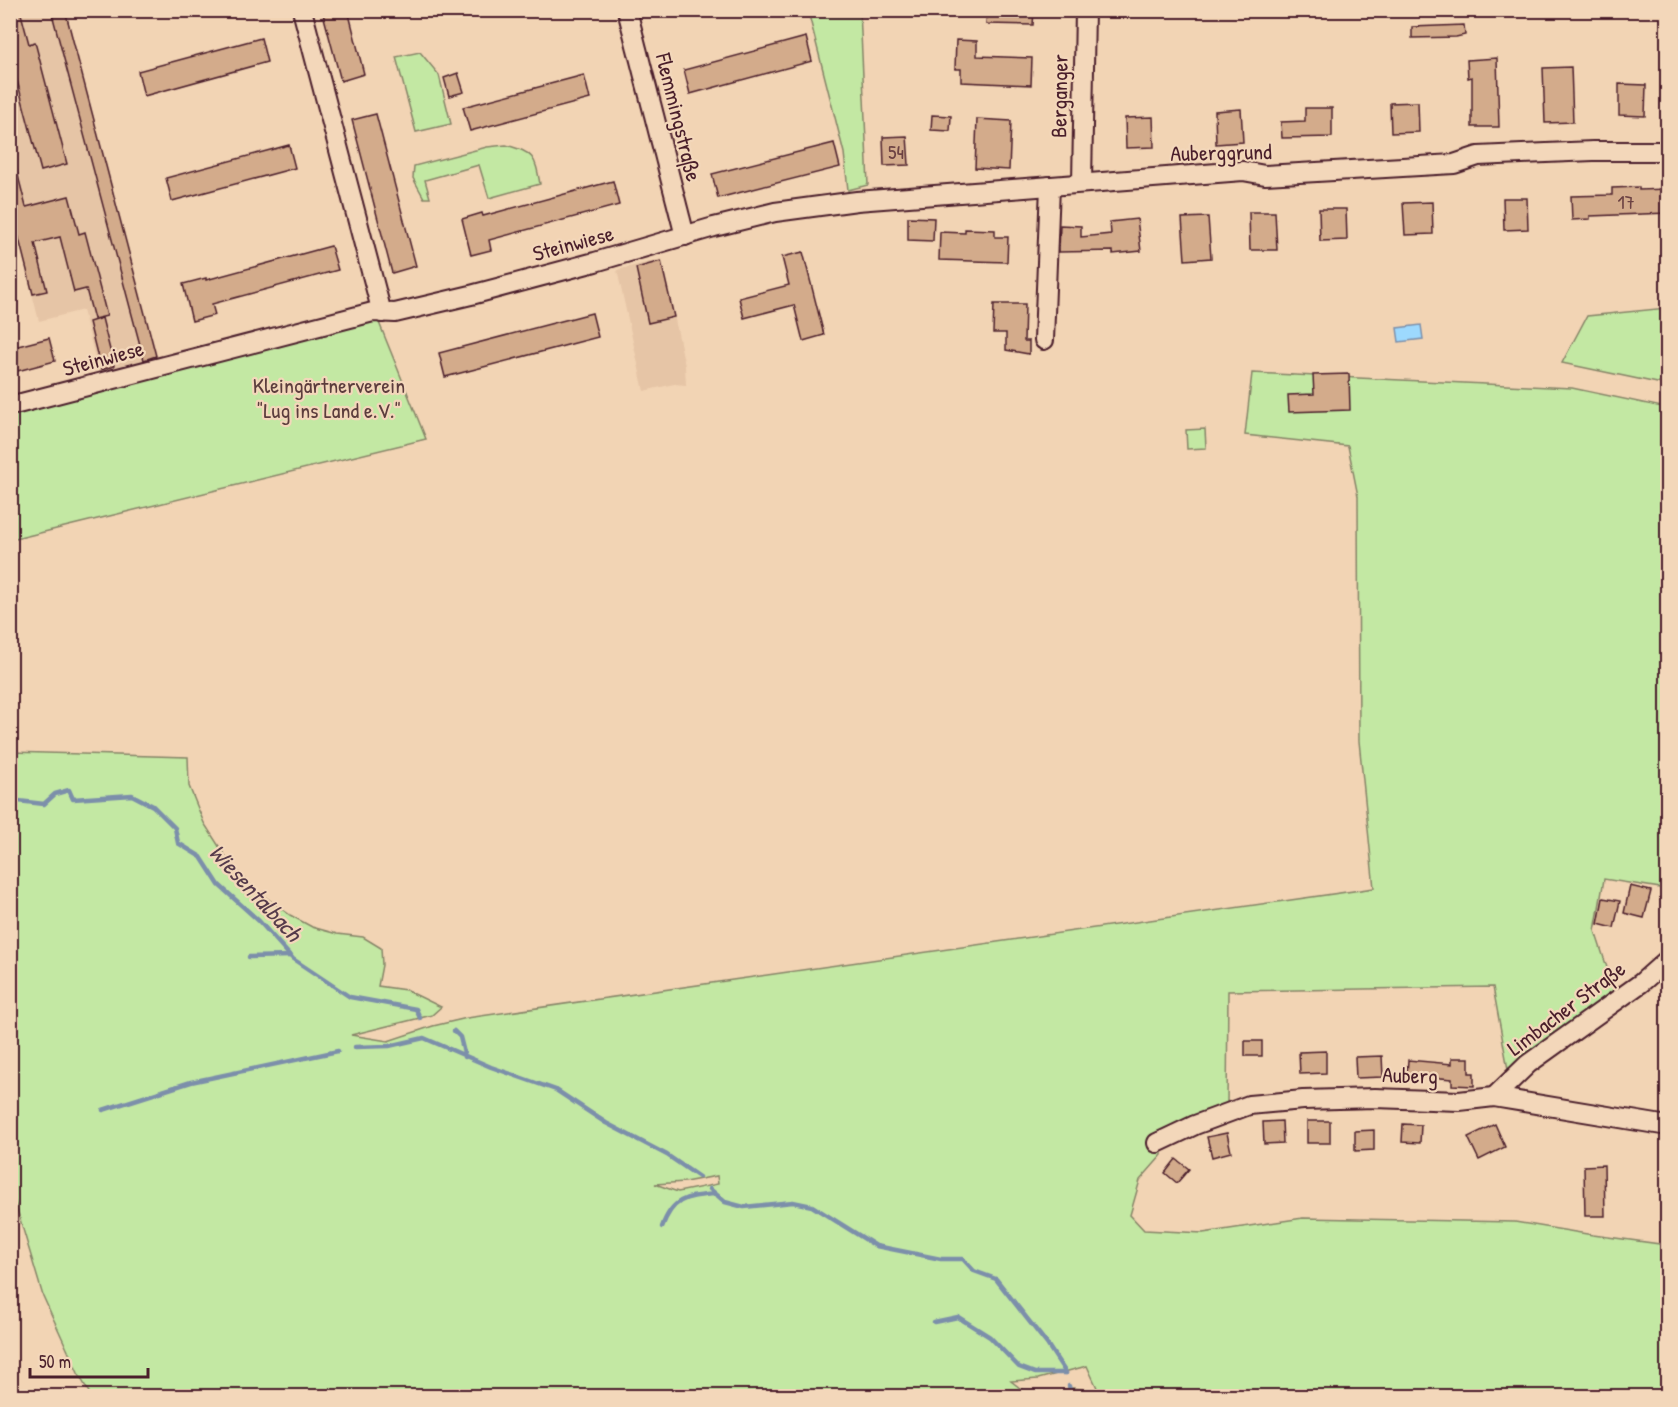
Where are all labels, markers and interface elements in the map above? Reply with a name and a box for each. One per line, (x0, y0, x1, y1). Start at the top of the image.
street label: Flemmingstraße (648, 49, 709, 184)
street label: Berganger (1043, 53, 1075, 138)
street label: Auberggrund (1170, 136, 1272, 168)
house number: 54 (888, 138, 904, 165)
house number: 17 (1617, 188, 1635, 215)
street label: Steinwiese (529, 218, 617, 268)
street label: Steinwiese (59, 333, 147, 383)
park label: Kleingärtnerverein "Lug ins Land e.V." (253, 370, 405, 425)
water label: Wiesentalbach (203, 836, 311, 949)
street label: Limbacher Straße (1501, 953, 1632, 1062)
street label: Auberg (1382, 1059, 1438, 1091)
scale bar (30, 1341, 148, 1379)
text: 50 m (39, 1349, 71, 1374)

